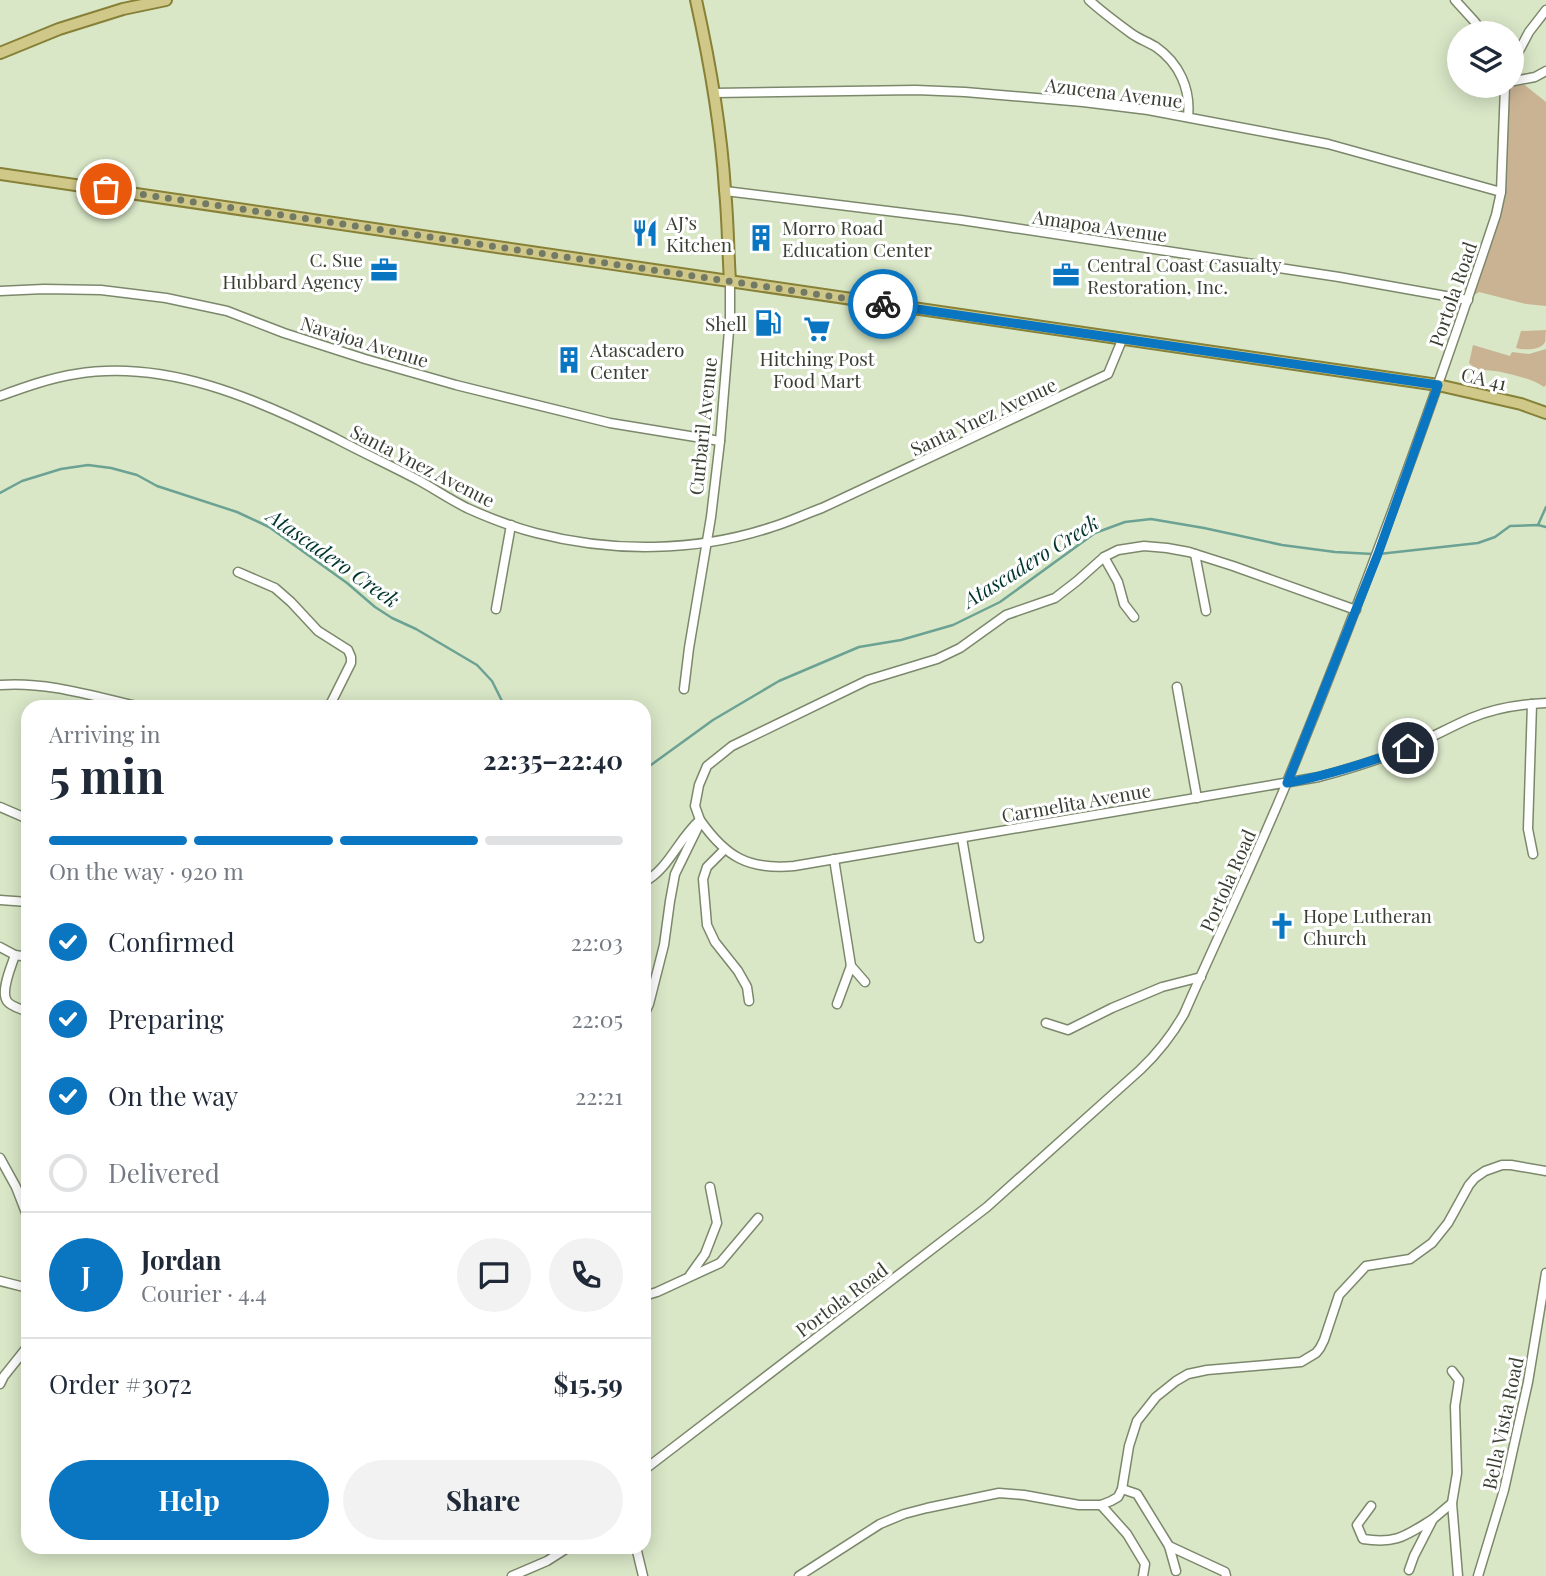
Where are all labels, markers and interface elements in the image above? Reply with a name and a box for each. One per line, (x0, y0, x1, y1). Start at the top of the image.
map controls (1447, 21, 1524, 98)
button: layers (1447, 21, 1524, 98)
street label: Azucena Avenue (1043, 71, 1184, 113)
pin (76, 159, 136, 219)
icon: bag (87, 170, 125, 208)
street label: Amapoa Avenue (1030, 203, 1169, 247)
place label: AJ’s Kitchen (665, 209, 733, 257)
place label: Morro Road Education Center (782, 214, 932, 262)
restaurant icon: AJ’s Kitchen (630, 218, 660, 248)
building icon: Morro Road Education Center (746, 223, 776, 253)
street label: Portola Road (1422, 238, 1482, 350)
place label: C. Sue Hubbard Agency (222, 246, 363, 294)
place label: Central Coast Casualty Restoration, Inc. (1087, 251, 1282, 299)
office icon: C. Sue Hubbard Agency (369, 255, 399, 285)
office icon: Central Coast Casualty Restoration, Inc. (1051, 260, 1081, 290)
courier (848, 269, 918, 339)
icon: bike (864, 285, 902, 323)
fuel station icon: Shell (753, 308, 783, 338)
street label: Navajoa Avenue (298, 309, 432, 373)
place label: Shell (705, 310, 748, 336)
supermarket icon: Hitching Post Food Mart (802, 314, 832, 344)
place label: Atascadero Center (589, 336, 685, 384)
building icon: Atascadero Center (554, 345, 584, 375)
place label: Hitching Post Food Mart (759, 345, 875, 393)
street label: Curbaril Avenue (682, 356, 722, 496)
street label: CA 41 (1459, 360, 1509, 396)
street label: Santa Ynez Avenue (906, 371, 1060, 461)
street label: Santa Ynez Avenue (346, 417, 500, 513)
water label: Atascadero Creek (261, 500, 406, 613)
water label: Atascadero Creek (955, 507, 1103, 614)
text: Arriving in (49, 718, 161, 749)
pin (1378, 718, 1438, 778)
icon: home (1389, 729, 1427, 767)
text: 22:35–22:40 (483, 742, 623, 777)
text: 5 min (49, 744, 164, 806)
street label: Carmelita Avenue (999, 776, 1153, 828)
street label: Portola Road (1193, 825, 1261, 935)
text: On the way · 920 m (49, 855, 244, 886)
place label: Hope Lutheran Church (1303, 902, 1432, 950)
church icon: Hope Lutheran Church (1267, 911, 1297, 941)
icon: check (49, 923, 87, 961)
text: Confirmed (108, 924, 235, 959)
text: 22:03 (571, 926, 623, 957)
icon: check (49, 1000, 87, 1038)
text: Preparing (108, 1001, 224, 1036)
text: 22:05 (572, 1003, 623, 1034)
icon: check (49, 1077, 87, 1115)
text: On the way (108, 1078, 238, 1113)
text: 22:21 (575, 1080, 623, 1111)
text: Delivered (108, 1155, 220, 1190)
button: chat (457, 1238, 531, 1312)
button: phone (549, 1238, 623, 1312)
text: Jordan (141, 1242, 221, 1277)
street label: Portola Road (790, 1256, 892, 1342)
text: J (81, 1258, 91, 1293)
text: Courier · 4.4 (141, 1277, 267, 1308)
street label: Bella Vista Road (1475, 1354, 1529, 1492)
text: Order #3072 (49, 1366, 192, 1401)
text: $15.59 (554, 1366, 623, 1401)
button: Help (49, 1460, 329, 1540)
button: Share (343, 1460, 623, 1540)

